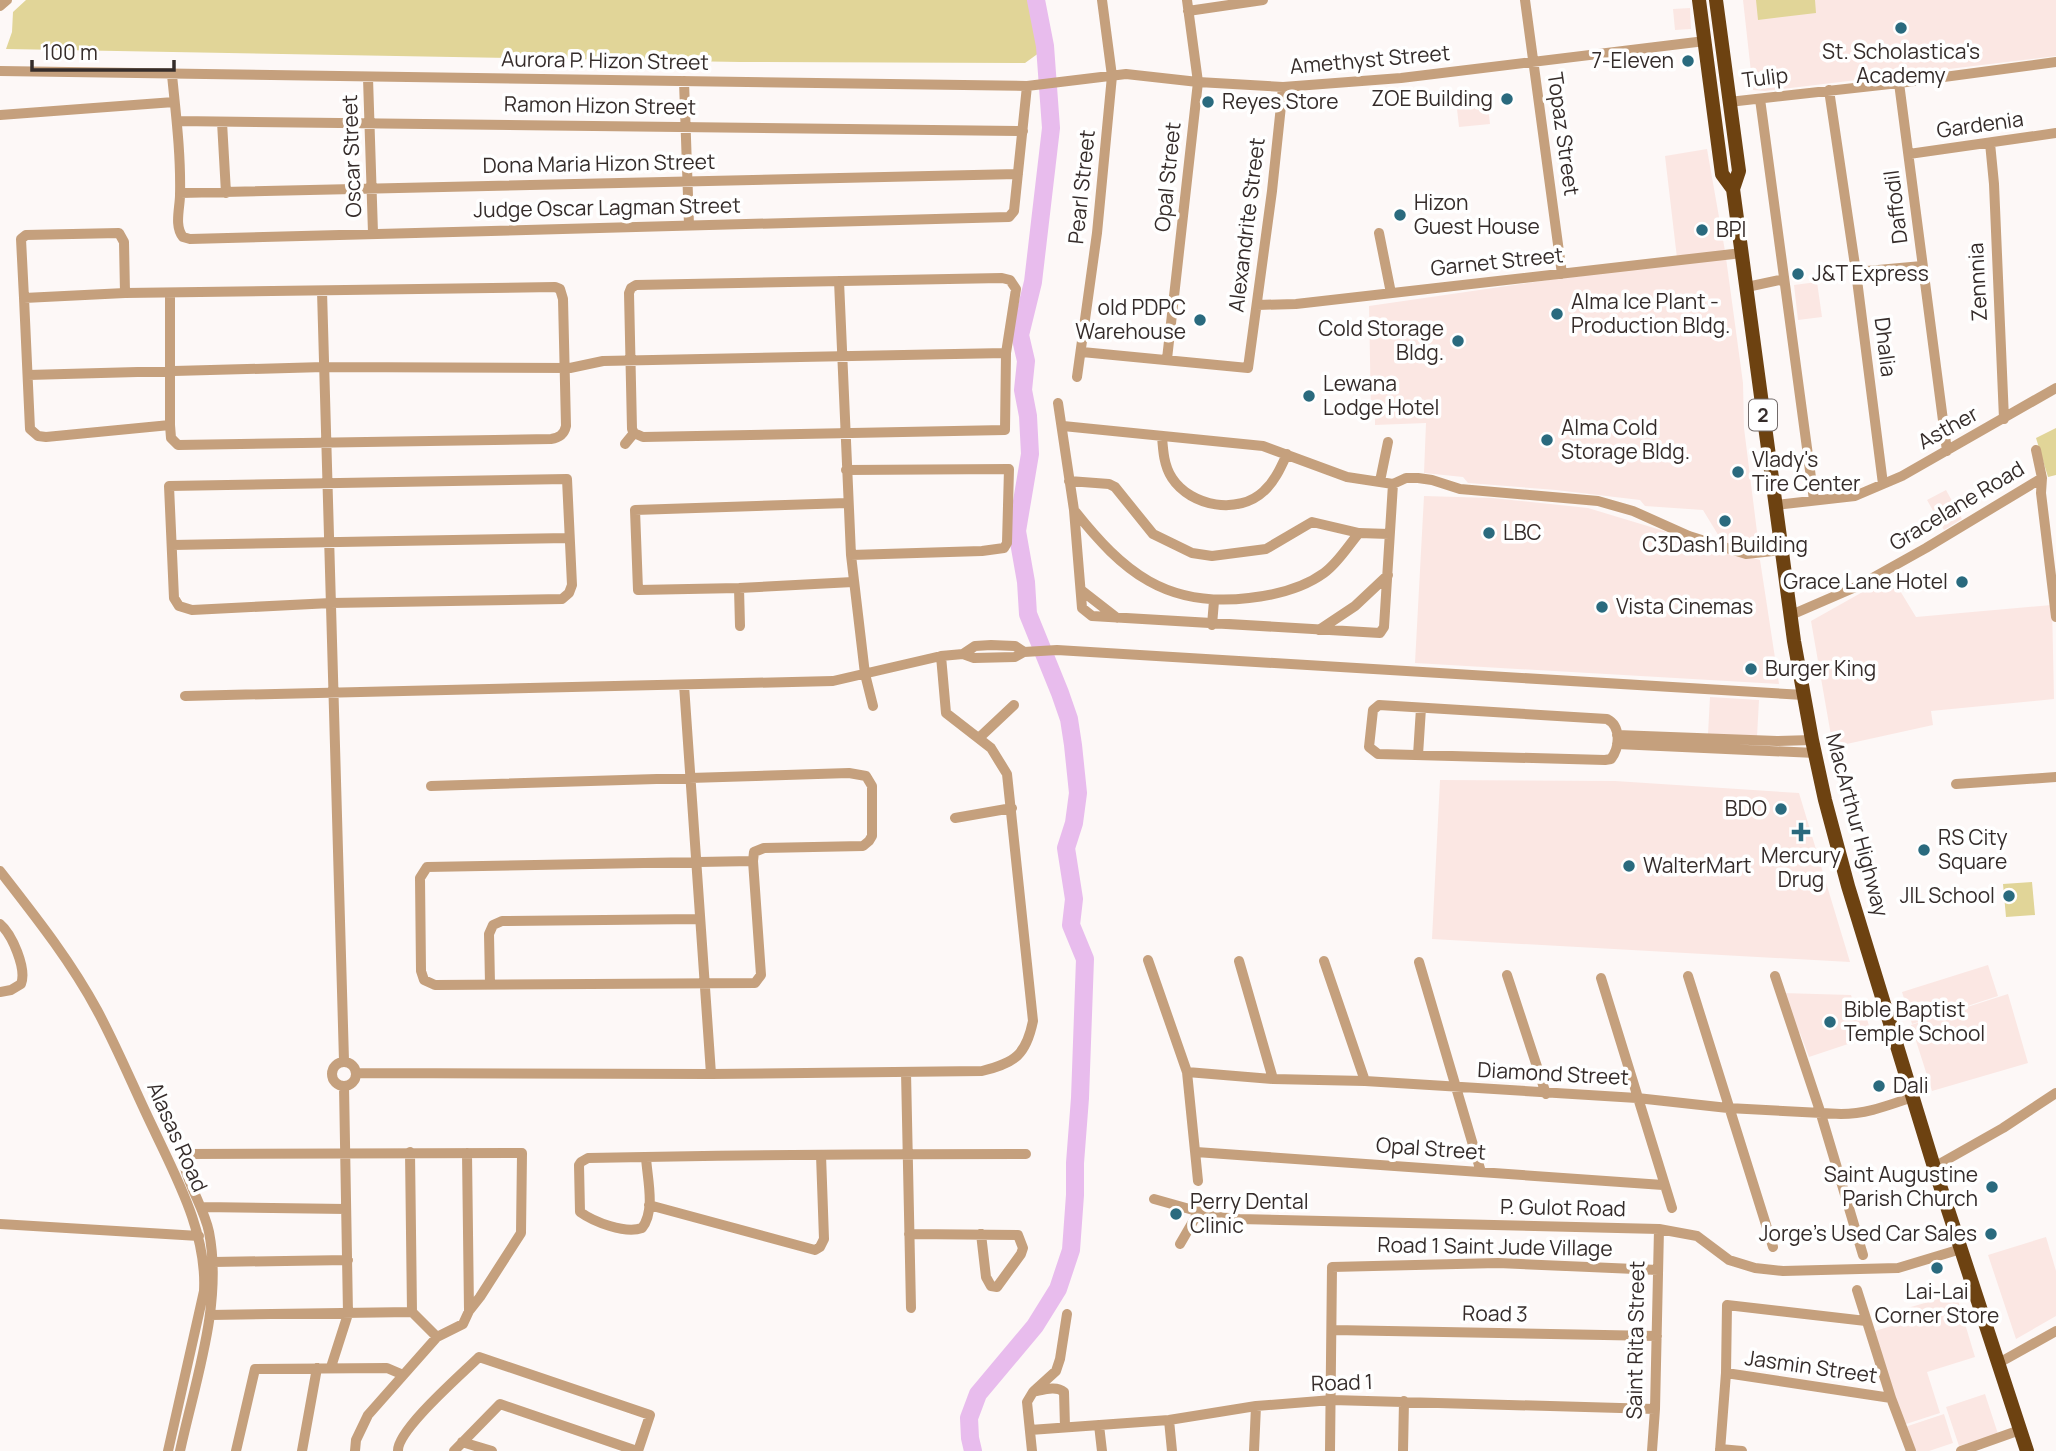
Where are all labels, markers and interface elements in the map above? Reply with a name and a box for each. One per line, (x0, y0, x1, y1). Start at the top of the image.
marker: St. Scholastica's Academy (1893, 20, 1909, 36)
scale bar (32, 28, 173, 72)
place label: St. Scholastica's Academy (1822, 37, 1980, 89)
text: 100 m (42, 38, 98, 66)
street label: Amethyst Street (1289, 38, 1451, 80)
street label: Aurora P. Hizon Street (501, 44, 709, 76)
place label: 7-Eleven (1592, 46, 1674, 74)
marker: 7-Eleven (1680, 53, 1696, 69)
street label: Tulip (1740, 60, 1790, 94)
street label: Topaz Street (1541, 70, 1587, 197)
place label: ZOE Building (1371, 84, 1493, 112)
place label: Reyes Store (1222, 87, 1338, 115)
street label: Ramon Hizon Street (504, 89, 696, 121)
marker: ZOE Building (1499, 91, 1515, 107)
street label: Oscar Street (335, 94, 367, 218)
marker: Reyes Store (1200, 94, 1216, 110)
street label: Gardenia (1935, 104, 2025, 144)
street label: Opal Street (1147, 121, 1187, 233)
street label: Pearl Street (1061, 128, 1101, 245)
street label: Alexandrite Street (1221, 136, 1271, 314)
street label: Dona Maria Hizon Street (482, 147, 716, 179)
street label: Daffodil (1877, 169, 1913, 246)
place label: Hizon Guest House (1414, 188, 1540, 240)
street label: Judge Oscar Lagman Street (473, 191, 741, 223)
marker: Hizon Guest House (1392, 207, 1408, 223)
place label: BPI (1716, 215, 1746, 243)
marker: BPI (1694, 222, 1710, 238)
street label: Garnet Street (1429, 240, 1565, 282)
street label: Zennnia (1961, 242, 1993, 322)
place label: J&T Express (1812, 259, 1929, 287)
marker: J&T Express (1790, 266, 1806, 282)
place label: Alma Ice Plant - Production Bldg. (1571, 287, 1730, 339)
place label: old PDPC Warehouse (1075, 293, 1186, 345)
marker: Alma Ice Plant - Production Bldg. (1549, 306, 1565, 322)
marker: old PDPC Warehouse (1192, 312, 1208, 328)
place label: Cold Storage Bldg. (1318, 314, 1444, 366)
street label: Dhalia (1868, 316, 1904, 378)
marker: Cold Storage Bldg. (1450, 333, 1466, 349)
place label: Lewana Lodge Hotel (1323, 369, 1439, 421)
marker: Lewana Lodge Hotel (1301, 388, 1317, 404)
street label: Asther (1912, 399, 1983, 455)
road number: 2 (1749, 400, 1777, 430)
place label: Alma Cold Storage Bldg. (1561, 413, 1690, 465)
marker: Alma Cold Storage Bldg. (1539, 432, 1555, 448)
place label: Vlady's Tire Center (1752, 445, 1861, 497)
street label: Gracelane Road (1884, 454, 2029, 556)
marker: Vlady's Tire Center (1730, 464, 1746, 480)
marker: C3Dash1 Building (1717, 513, 1733, 529)
place label: LBC (1503, 518, 1542, 546)
marker: LBC (1481, 525, 1497, 541)
place label: C3Dash1 Building (1642, 530, 1808, 558)
place label: Grace Lane Hotel (1783, 567, 1948, 595)
marker: Grace Lane Hotel (1954, 574, 1970, 590)
place label: Vista Cinemas (1616, 592, 1753, 620)
marker: Vista Cinemas (1594, 599, 1610, 615)
place label: Burger King (1765, 654, 1876, 682)
marker: Burger King (1743, 661, 1759, 677)
street label: MacArthur Highway (1820, 730, 1896, 920)
place label: BDO (1725, 794, 1767, 822)
marker: BDO (1773, 801, 1789, 817)
place label: RS City Square (1938, 823, 2008, 875)
marker: Mercury Drug (1793, 824, 1809, 840)
place label: Mercury Drug (1761, 841, 1841, 893)
marker: RS City Square (1916, 842, 1932, 858)
place label: WalterMart (1643, 851, 1751, 879)
marker: WalterMart (1621, 858, 1637, 874)
place label: JIL School (1900, 881, 1995, 909)
marker: JIL School (2001, 888, 2017, 904)
place label: Bible Baptist Temple School (1844, 995, 1985, 1047)
marker: Bible Baptist Temple School (1822, 1014, 1838, 1030)
street label: Diamond Street (1477, 1055, 1629, 1091)
place label: Dali (1893, 1071, 1929, 1099)
street label: Alasas Road (141, 1077, 215, 1196)
marker: Dali (1871, 1078, 1887, 1094)
street label: Opal Street (1375, 1130, 1487, 1166)
place label: Saint Augustine Parish Church (1824, 1160, 1978, 1212)
marker: Saint Augustine Parish Church (1984, 1179, 2000, 1195)
place label: Perry Dental Clinic (1190, 1187, 1309, 1239)
street label: P. Gulot Road (1500, 1192, 1626, 1222)
marker: Perry Dental Clinic (1168, 1206, 1184, 1222)
place label: Jorge's Used Car Sales (1759, 1219, 1977, 1247)
marker: Jorge's Used Car Sales (1983, 1226, 1999, 1242)
street label: Road 1 Saint Jude Village (1377, 1230, 1613, 1262)
street label: Saint Rita Street (1620, 1260, 1650, 1420)
marker: Lai-Lai Corner Store (1929, 1260, 1945, 1276)
place label: Lai-Lai Corner Store (1875, 1277, 1999, 1329)
street label: Road 3 (1462, 1298, 1528, 1328)
street label: Jasmin Street (1743, 1343, 1879, 1389)
street label: Road 1 (1310, 1367, 1374, 1397)

